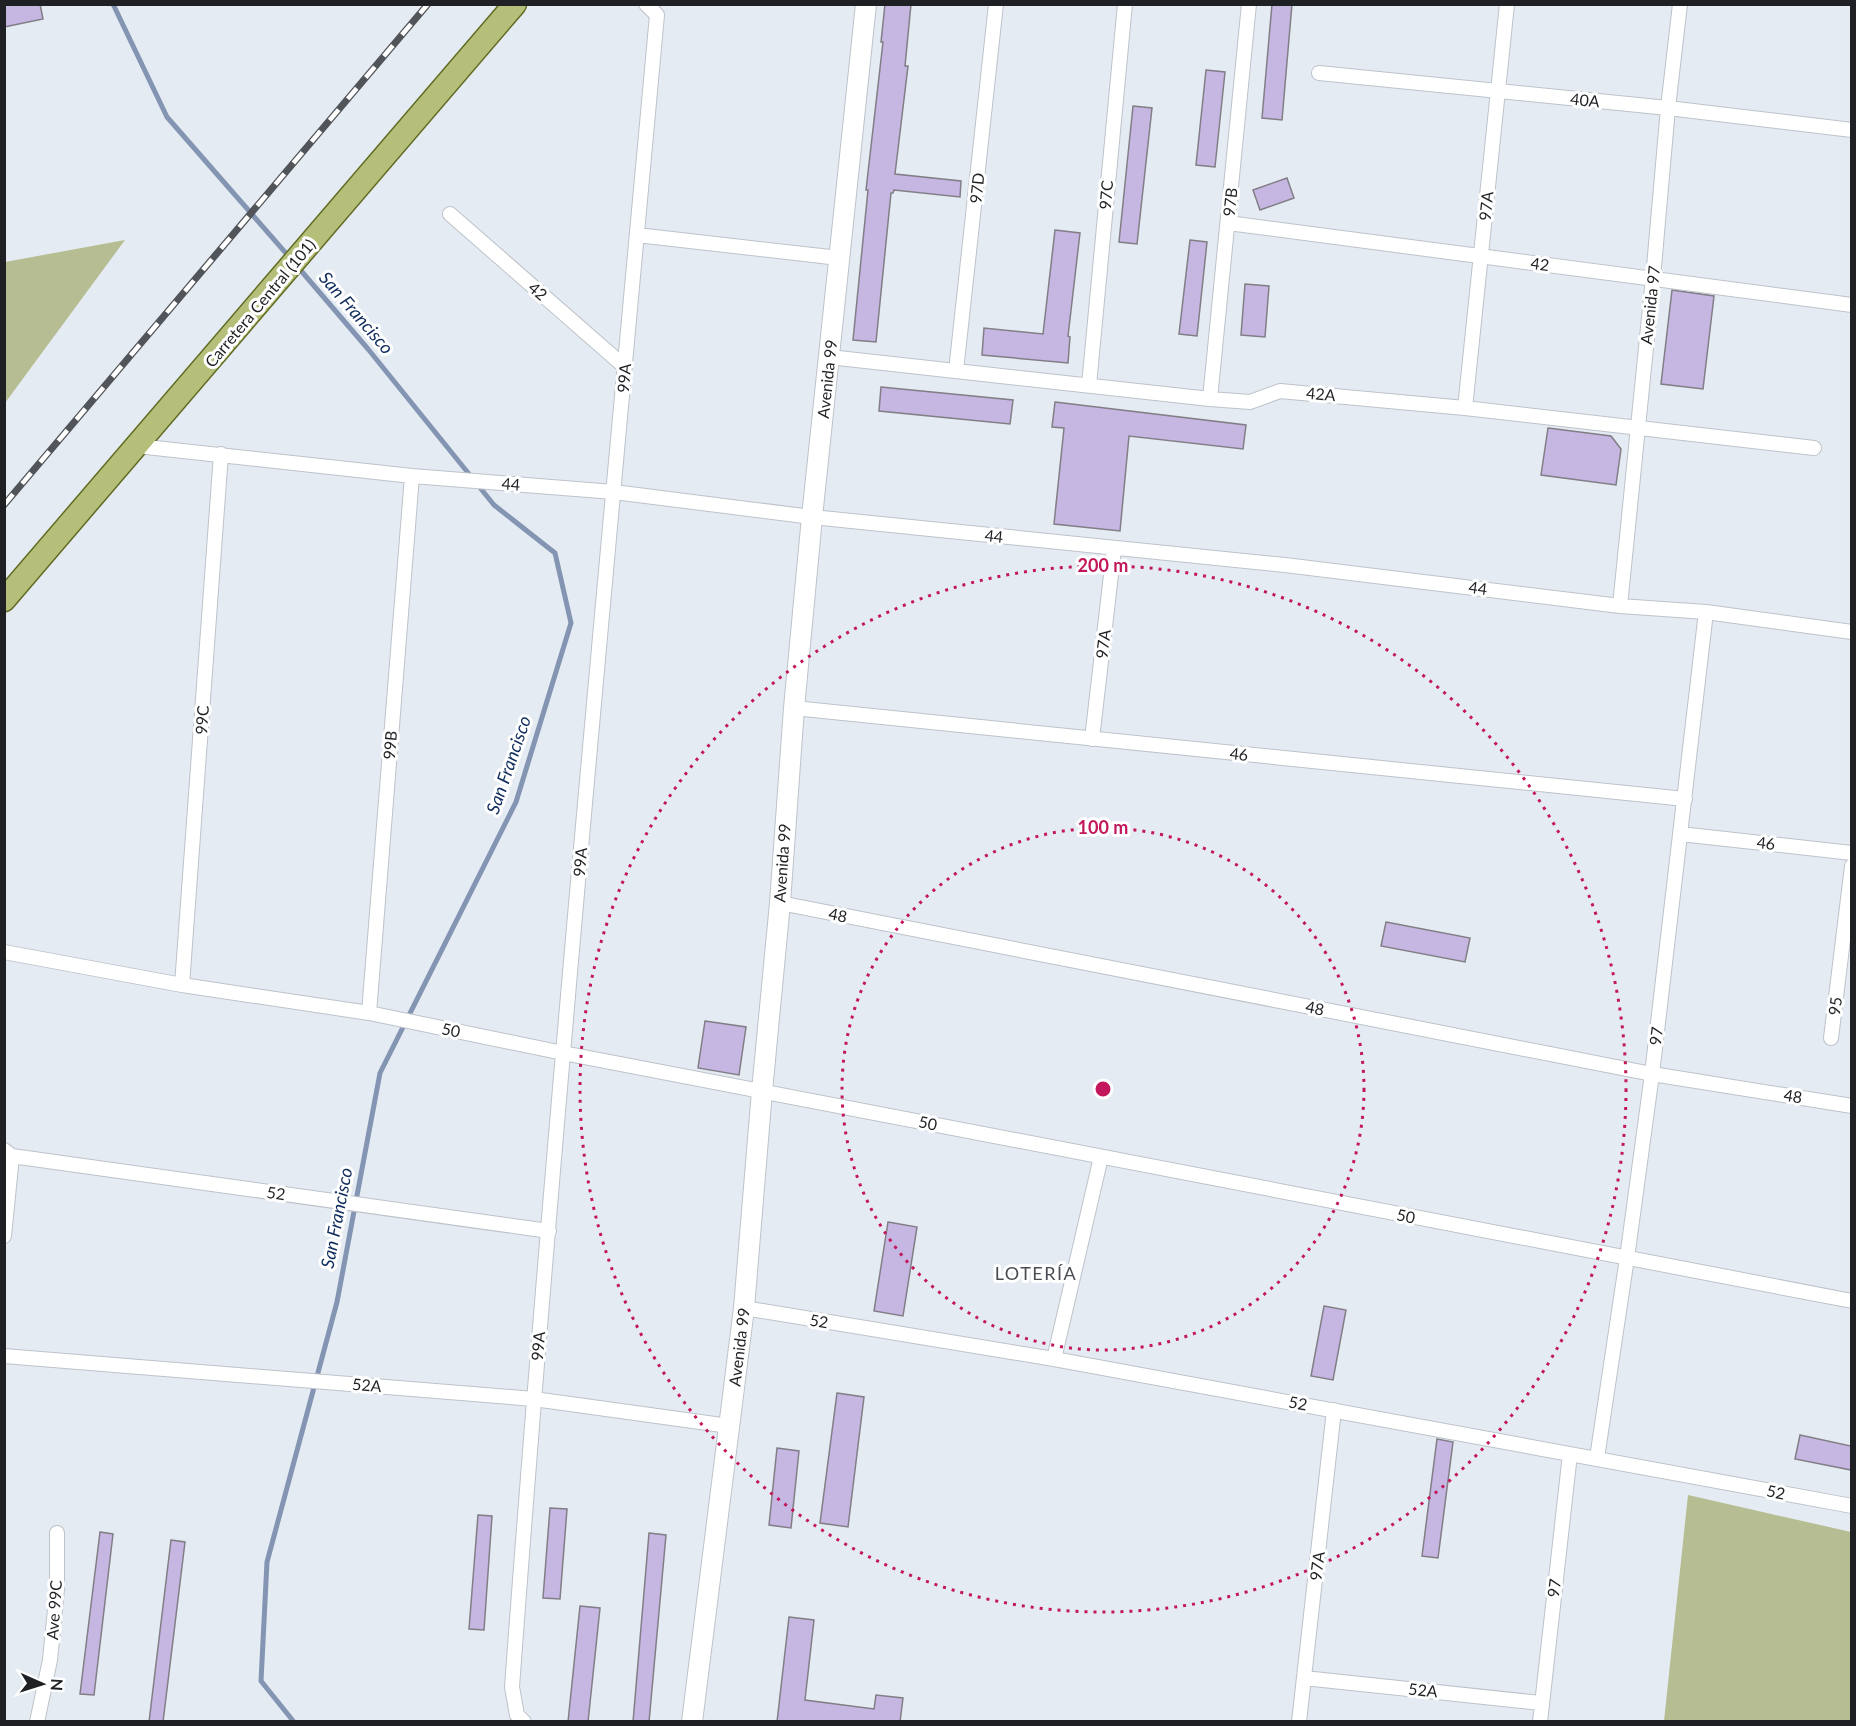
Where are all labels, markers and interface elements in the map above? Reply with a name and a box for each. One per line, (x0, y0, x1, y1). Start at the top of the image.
street label: 40A (1569, 89, 1601, 111)
street label: 97D (965, 172, 988, 204)
street label: 97C (1095, 179, 1116, 210)
street label: 97B (1219, 187, 1240, 217)
street label: 97A (1475, 190, 1497, 222)
street label: Carretera Central (101) (200, 235, 319, 371)
street label: 42 (1530, 253, 1550, 274)
street label: Avenida 97 (1636, 265, 1663, 345)
water label: San Francisco (315, 267, 399, 358)
street label: 42 (525, 277, 552, 304)
street label: Avenida 99 (813, 339, 840, 419)
street label: 99A (613, 362, 634, 393)
street label: 42A (1306, 383, 1337, 404)
street label: 44 (501, 473, 521, 494)
street label: 44 (984, 525, 1004, 546)
text: 200 m (1078, 554, 1128, 576)
street label: 44 (1468, 577, 1488, 598)
street label: 97A (1091, 628, 1114, 660)
street label: 99C (191, 704, 212, 735)
water label: San Francisco (481, 713, 535, 817)
street label: 99B (379, 730, 400, 760)
street label: 46 (1229, 743, 1249, 764)
text: 100 m (1078, 816, 1128, 838)
street label: Avenida 99 (769, 823, 794, 903)
street label: 46 (1756, 832, 1776, 853)
street label: 99A (569, 846, 590, 877)
street label: 48 (827, 903, 849, 926)
street label: 48 (1304, 996, 1326, 1019)
street label: 95 (1824, 996, 1845, 1016)
street label: 50 (440, 1018, 462, 1041)
street label: 97 (1645, 1026, 1666, 1046)
centre of rings (1093, 1079, 1113, 1099)
street label: 48 (1782, 1085, 1804, 1106)
street label: 50 (917, 1111, 939, 1134)
water label: San Francisco (315, 1166, 357, 1270)
street label: 52 (266, 1182, 287, 1203)
street label: 50 (1395, 1204, 1417, 1227)
district label: LOTERÍA (995, 1262, 1077, 1284)
street label: Avenida 99 (724, 1307, 753, 1387)
street label: 52 (808, 1310, 830, 1331)
street label: 99A (527, 1330, 548, 1361)
street label: 52A (352, 1374, 383, 1395)
street label: 52 (1287, 1392, 1309, 1413)
street label: 52 (1765, 1480, 1787, 1503)
street label: 97A (1305, 1550, 1328, 1582)
street label: 97 (1543, 1578, 1564, 1598)
street label: Ave 99C (42, 1579, 65, 1641)
north arrow (12, 1654, 72, 1714)
text: N (48, 1678, 67, 1691)
street label: 52A (1407, 1679, 1439, 1701)

